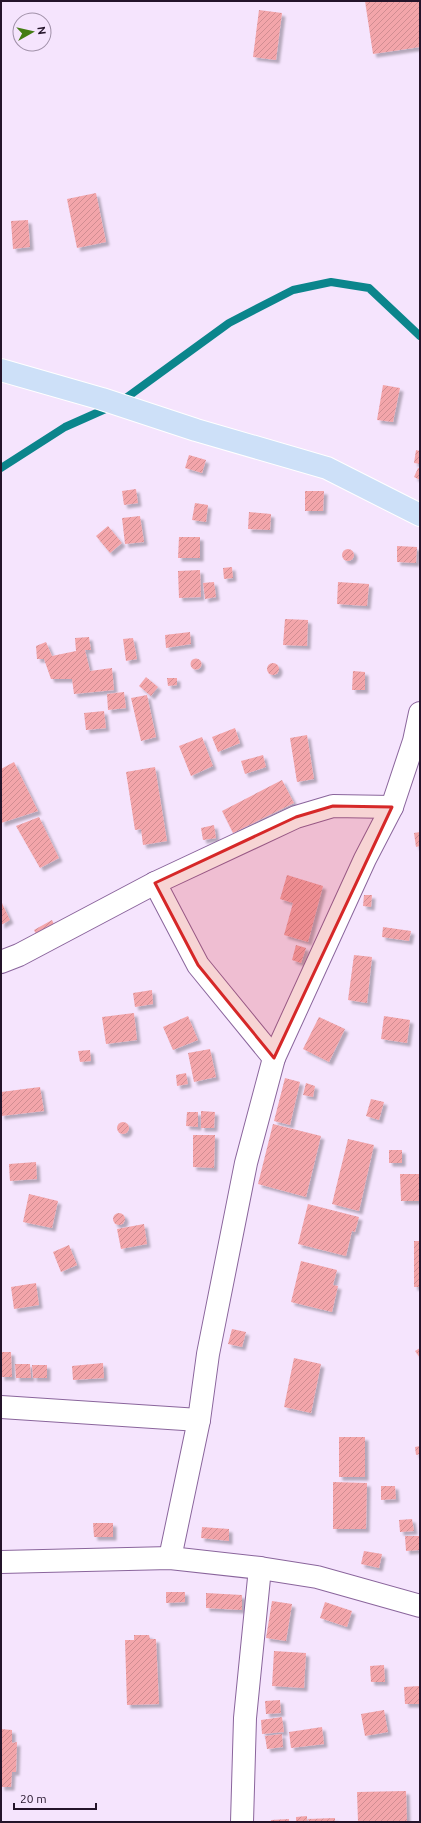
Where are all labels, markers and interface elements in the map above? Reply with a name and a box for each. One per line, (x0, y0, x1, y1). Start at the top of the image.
north arrow (12, 12, 52, 52)
text: N (35, 26, 48, 36)
scale bar (14, 1785, 96, 1811)
text: 20 m (20, 1792, 47, 1805)

